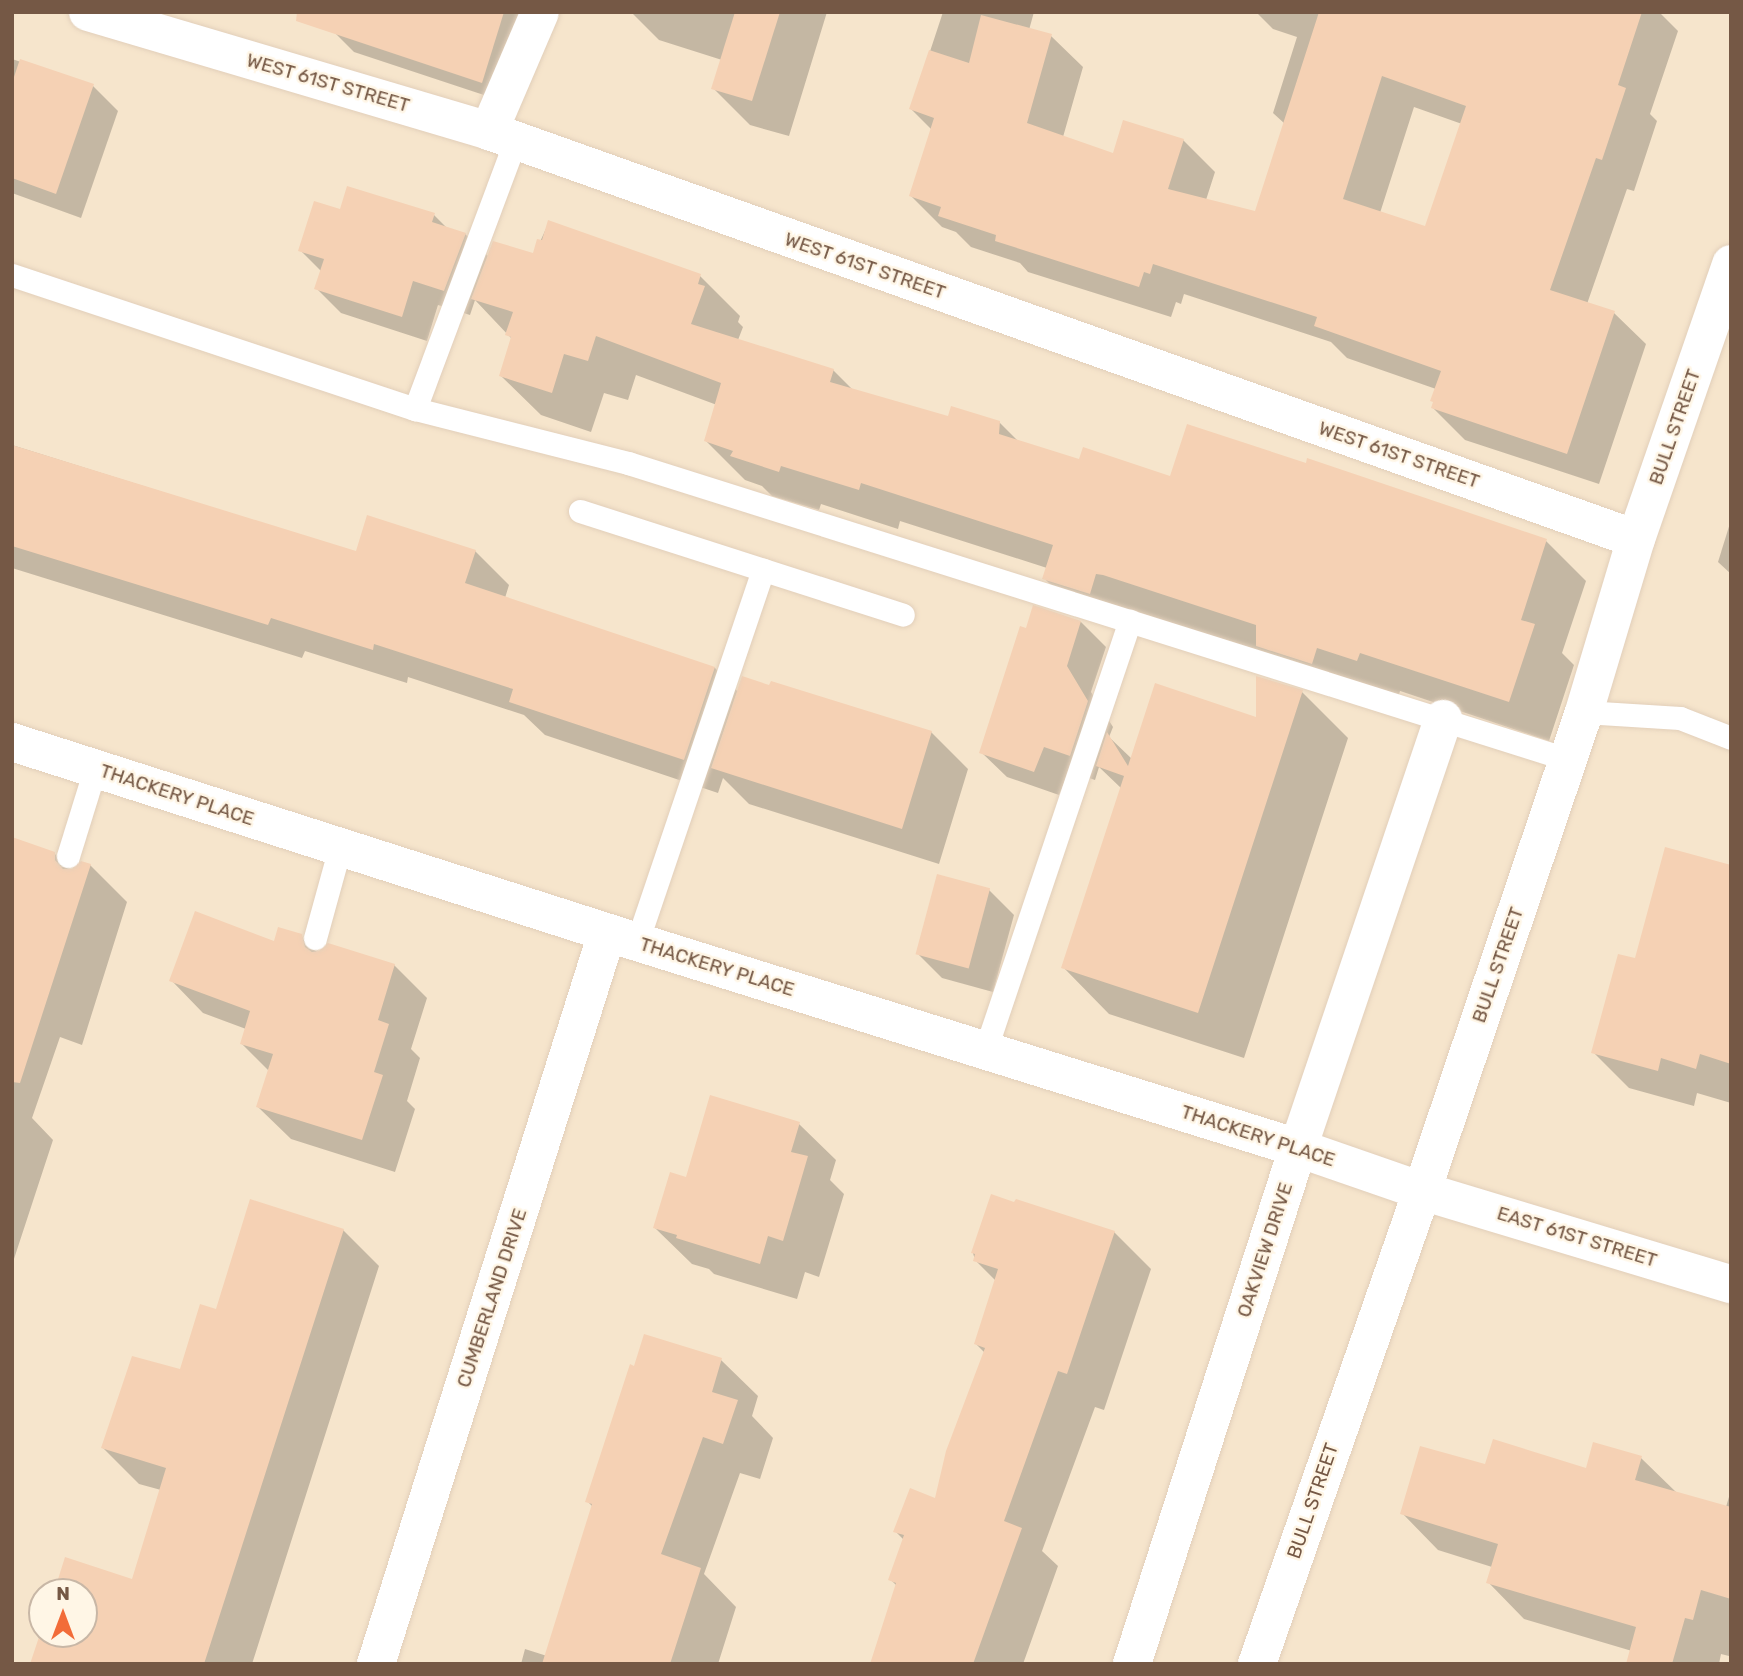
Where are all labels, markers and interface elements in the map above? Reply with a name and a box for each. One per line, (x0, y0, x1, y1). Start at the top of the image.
street label: WEST 61ST STREET (243, 49, 413, 117)
street label: WEST 61ST STREET (781, 228, 949, 304)
street label: BULL STREET (1644, 366, 1706, 488)
street label: WEST 61ST STREET (1315, 417, 1483, 493)
street label: THACKERY PLACE (97, 759, 257, 831)
street label: BULL STREET (1467, 904, 1529, 1026)
street label: THACKERY PLACE (637, 933, 797, 1001)
street label: THACKERY PLACE (1178, 1100, 1338, 1172)
street label: OAKVIEW DRIVE (1232, 1180, 1298, 1320)
street label: EAST 61ST STREET (1494, 1202, 1660, 1272)
street label: CUMBERLAND DRIVE (452, 1206, 532, 1390)
street label: BULL STREET (1282, 1440, 1344, 1562)
north arrow (28, 1578, 98, 1648)
text: N (56, 1582, 70, 1605)

